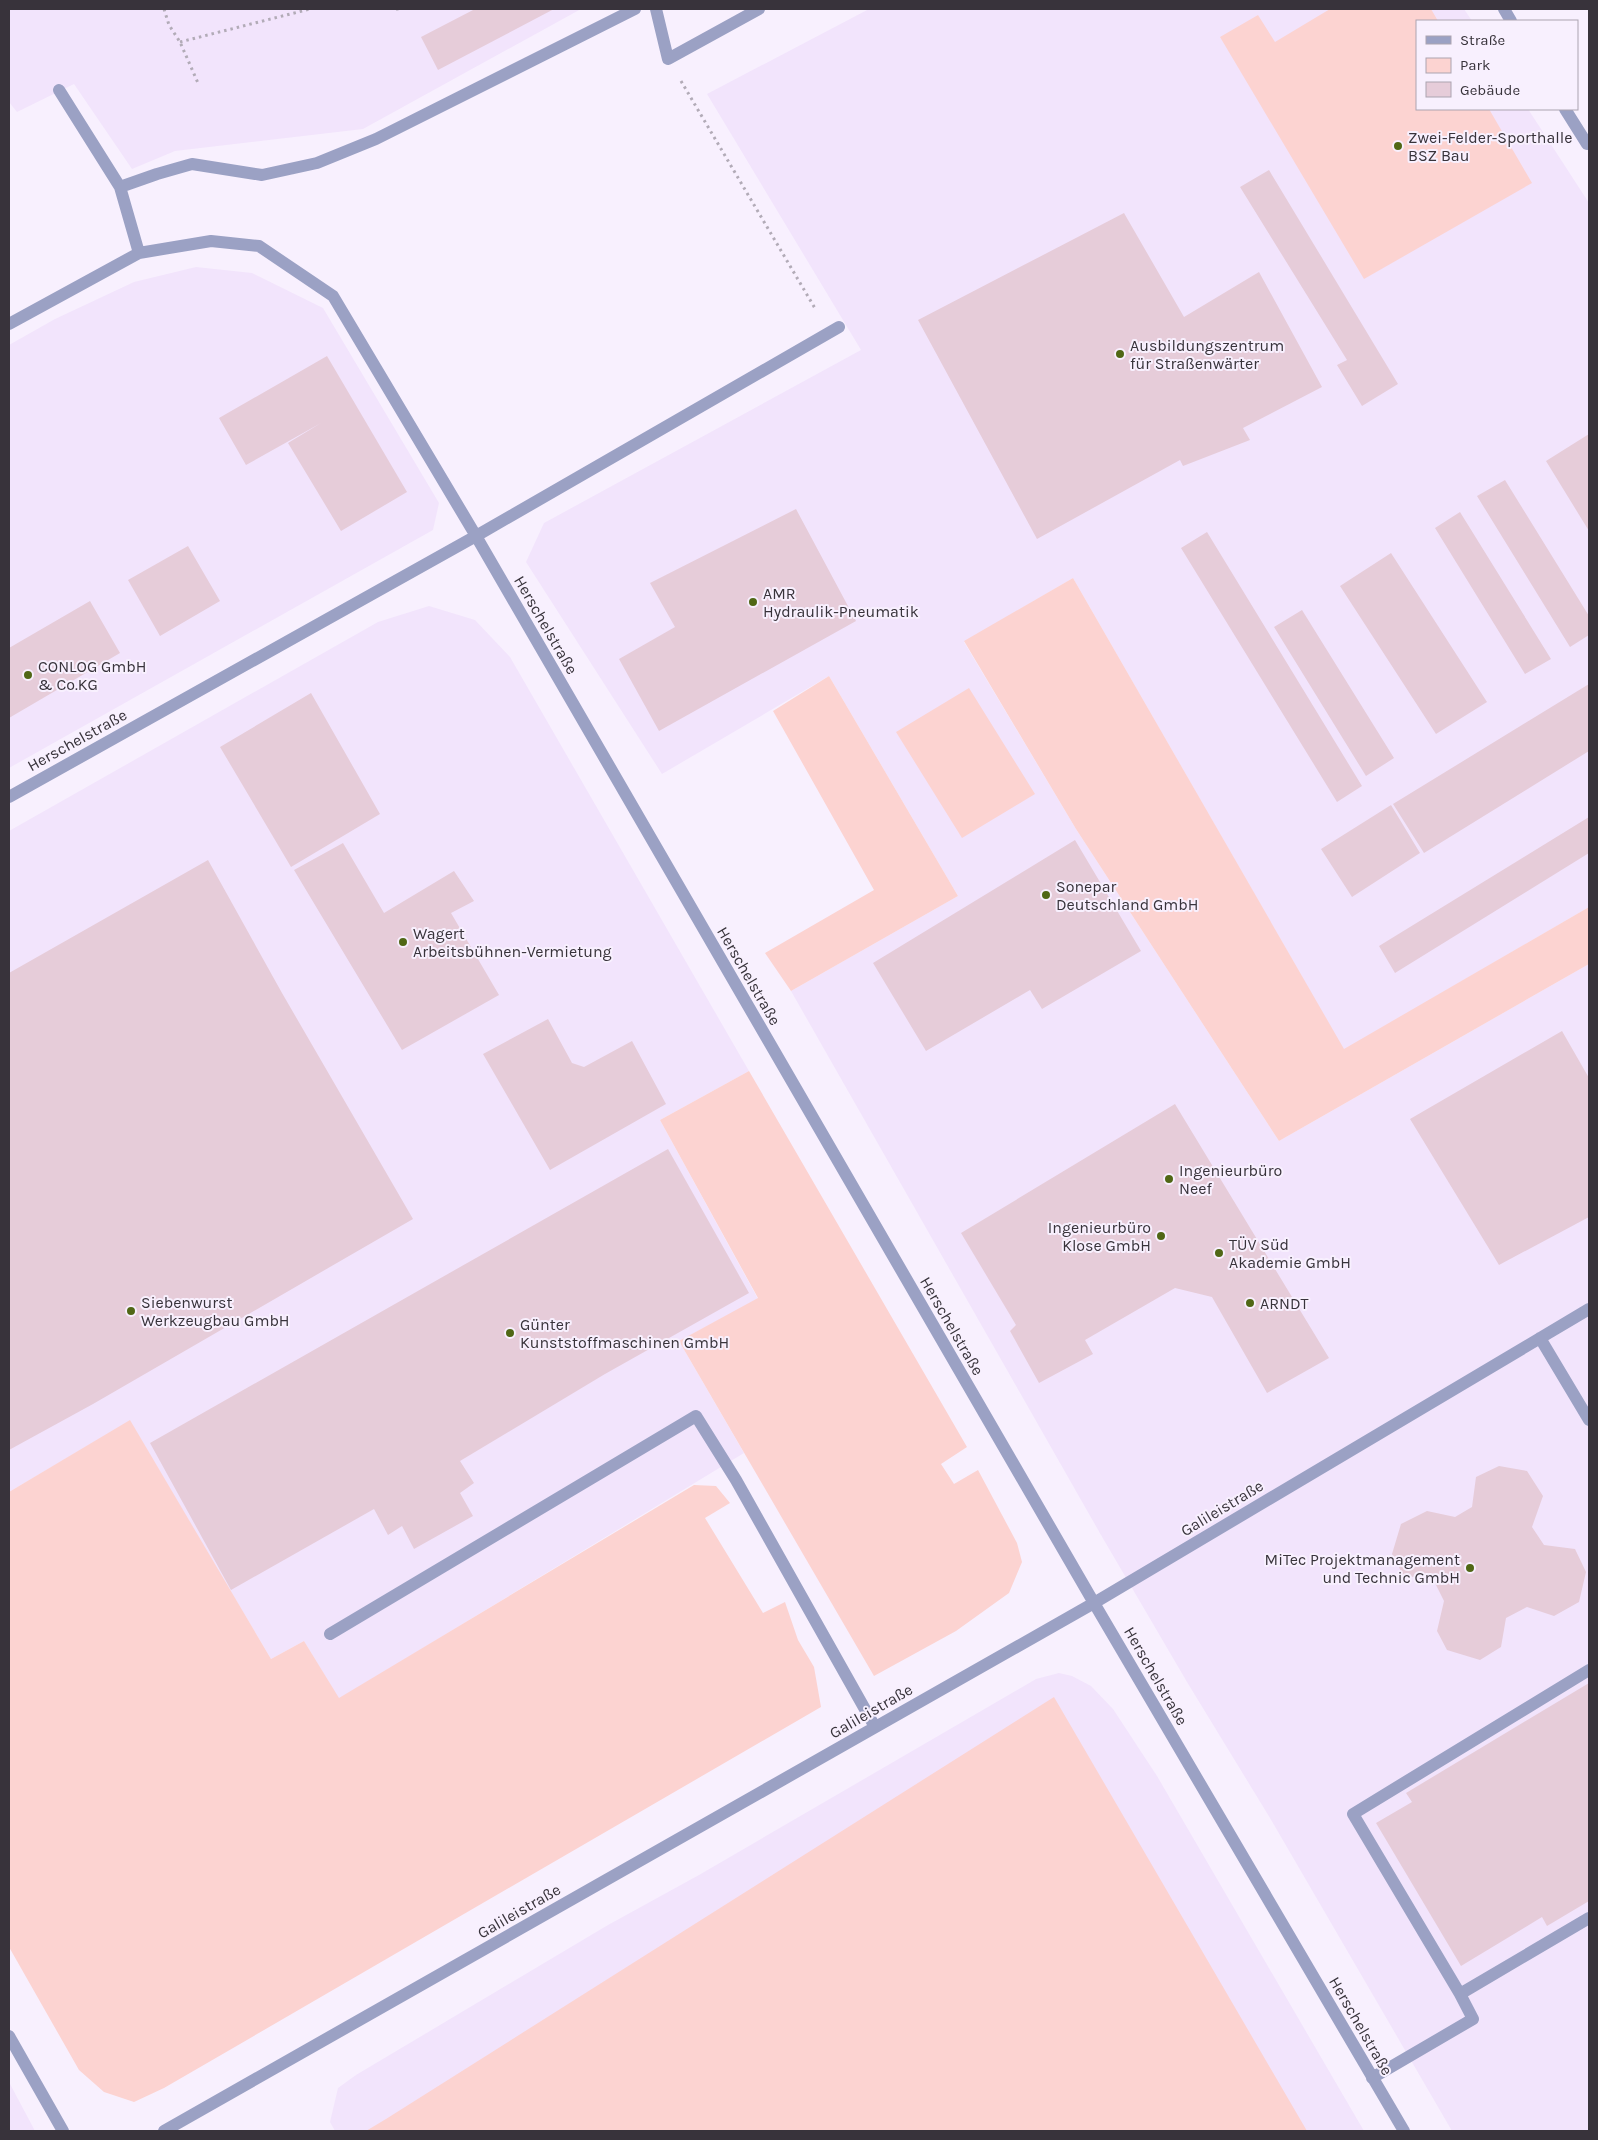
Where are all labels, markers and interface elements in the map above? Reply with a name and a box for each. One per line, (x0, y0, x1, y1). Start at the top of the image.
legend (1416, 20, 1578, 110)
text: Straße (1460, 31, 1505, 49)
text: Park (1460, 56, 1490, 74)
text: Gebäude (1460, 81, 1520, 99)
place label: Zwei-Felder-Sporthalle BSZ Bau (1408, 128, 1573, 165)
marker: Zwei-Felder-Sporthalle BSZ Bau (1392, 140, 1404, 152)
place label: Ausbildungszentrum für Straßenwärter (1130, 336, 1284, 373)
marker: Ausbildungszentrum für Straßenwärter (1114, 348, 1126, 360)
street label: Herschelstraße (510, 572, 582, 678)
place label: AMR Hydraulik-Pneumatik (763, 584, 919, 621)
marker: AMR Hydraulik-Pneumatik (747, 596, 759, 608)
place label: CONLOG GmbH & Co.KG (38, 657, 146, 694)
marker: CONLOG GmbH & Co.KG (22, 669, 34, 681)
street label: Herschelstraße (24, 705, 130, 775)
place label: Sonepar Deutschland GmbH (1056, 877, 1198, 914)
marker: Sonepar Deutschland GmbH (1040, 889, 1052, 901)
street label: Herschelstraße (713, 923, 785, 1029)
place label: Wagert Arbeitsbühnen-Vermietung (413, 924, 612, 961)
marker: Wagert Arbeitsbühnen-Vermietung (397, 936, 409, 948)
place label: Ingenieurbüro Neef (1179, 1161, 1282, 1198)
marker: Ingenieurbüro Neef (1163, 1173, 1175, 1185)
place label: Ingenieurbüro Klose GmbH (1048, 1218, 1151, 1255)
marker: Ingenieurbüro Klose GmbH (1155, 1230, 1167, 1242)
place label: TÜV Süd Akademie GmbH (1229, 1235, 1351, 1272)
marker: TÜV Süd Akademie GmbH (1213, 1247, 1225, 1259)
street label: Herschelstraße (916, 1273, 988, 1379)
place label: Siebenwurst Werkzeugbau GmbH (141, 1293, 290, 1330)
place label: ARNDT (1260, 1294, 1309, 1313)
marker: ARNDT (1244, 1297, 1256, 1309)
marker: Siebenwurst Werkzeugbau GmbH (125, 1305, 137, 1317)
place label: Günter Kunststoffmaschinen GmbH (520, 1315, 729, 1352)
marker: Günter Kunststoffmaschinen GmbH (504, 1327, 516, 1339)
street label: Galileistraße (1177, 1476, 1267, 1540)
place label: MiTec Projektmanagement und Technic GmbH (1265, 1550, 1460, 1587)
marker: MiTec Projektmanagement und Technic GmbH (1464, 1562, 1476, 1574)
street label: Herschelstraße (1120, 1623, 1192, 1729)
street label: Galileistraße (826, 1680, 916, 1742)
street label: Galileistraße (474, 1880, 564, 1942)
street label: Herschelstraße (1325, 1973, 1397, 2079)

